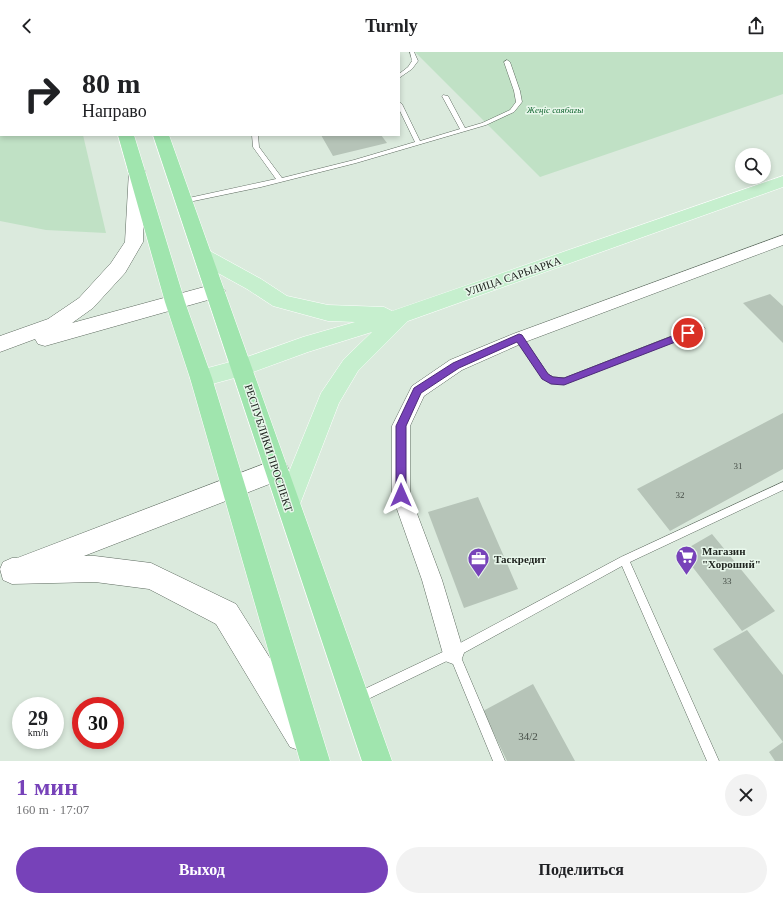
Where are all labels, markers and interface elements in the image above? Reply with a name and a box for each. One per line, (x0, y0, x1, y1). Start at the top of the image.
icon: back (16, 15, 38, 37)
icon: share (745, 15, 767, 37)
text: Turnly (365, 16, 418, 36)
icon: right (16, 68, 68, 120)
text: 80 m (82, 68, 140, 99)
text: Направо (82, 101, 147, 121)
park label: Жеңіс саябағы (526, 105, 583, 115)
map controls (735, 148, 771, 184)
button: search (735, 148, 771, 184)
street label: УЛИЦА САРЫАРКА (464, 254, 562, 298)
pin (671, 316, 705, 350)
icon: arrive (677, 322, 699, 344)
street label: РЕСПУБЛИКИ ПРОСПЕКТ (243, 383, 295, 514)
house number: 31 (734, 461, 743, 471)
position arrow (380, 474, 422, 516)
house number: 32 (676, 490, 685, 500)
supermarket icon: Магазин "Хороший" (674, 544, 700, 577)
place label: Магазин "Хороший" (702, 545, 761, 570)
office icon: Таскредит (466, 546, 492, 579)
place label: Таскредит (494, 553, 547, 565)
house number: 33 (723, 576, 732, 586)
speed limit sign: 30 (72, 697, 124, 749)
text: 29 (28, 707, 48, 729)
text: km/h (28, 727, 48, 738)
house number: 34/2 (518, 730, 538, 742)
text: 1 мин (16, 774, 78, 800)
button: close (725, 774, 767, 816)
text: 160 m · 17:07 (16, 802, 89, 817)
button: Выход (16, 847, 388, 893)
button: Поделиться (396, 847, 767, 893)

